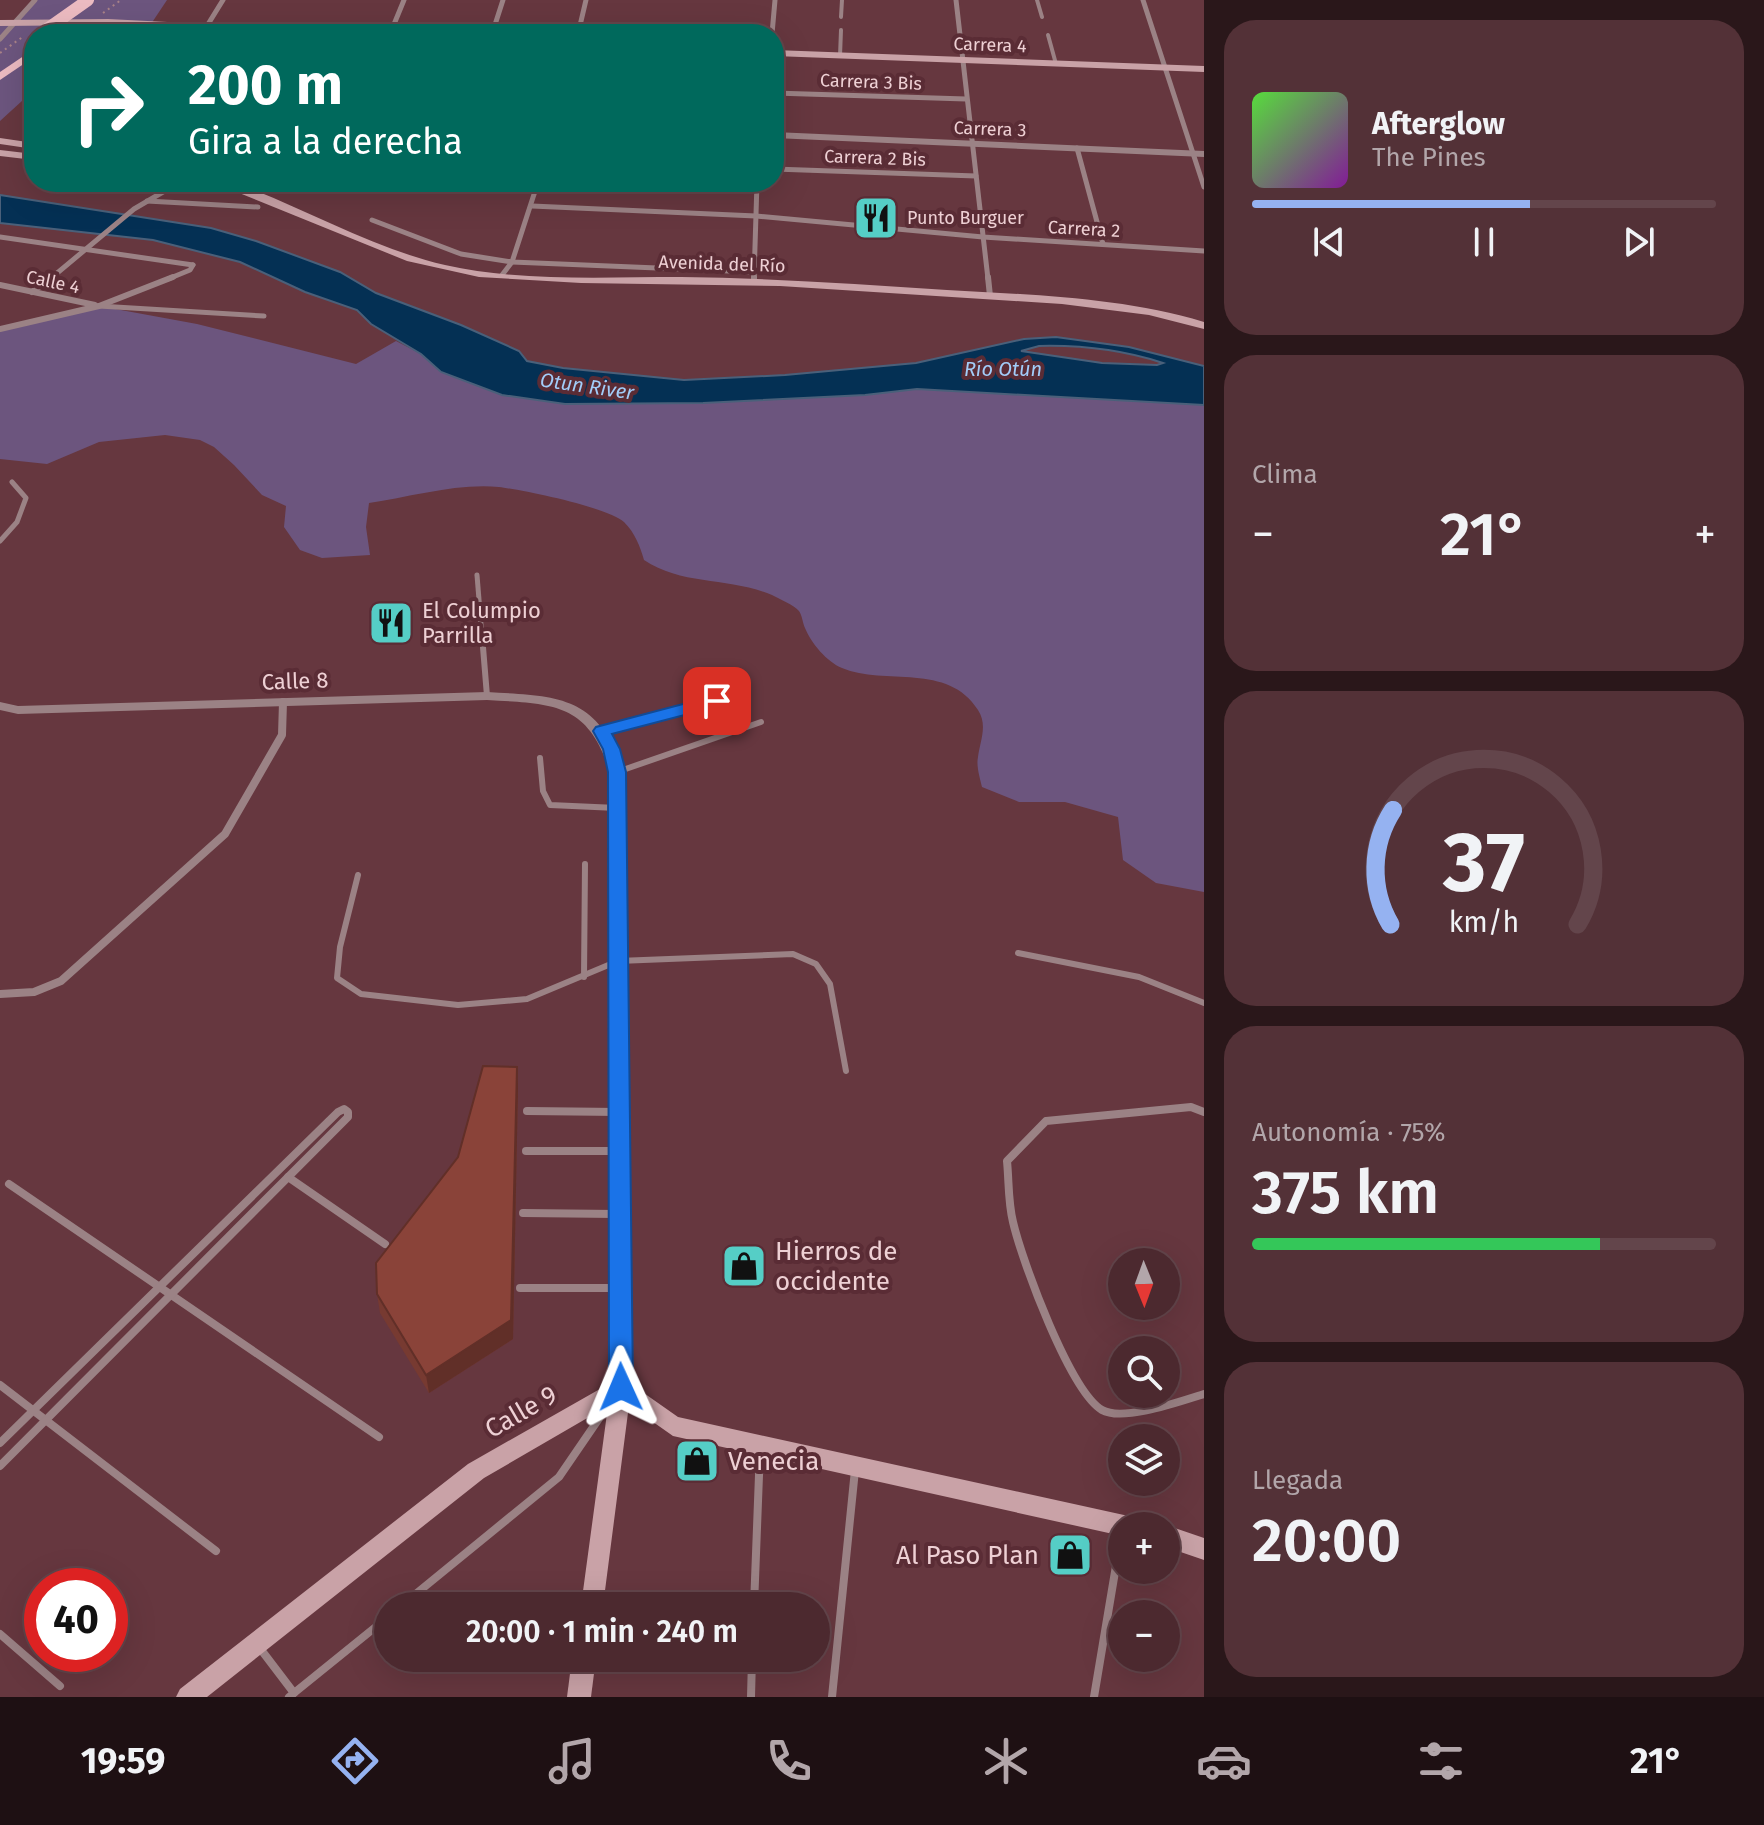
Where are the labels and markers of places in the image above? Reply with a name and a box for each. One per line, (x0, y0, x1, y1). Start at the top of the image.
restaurant icon: Punto Burguer (852, 194, 900, 242)
place label: Punto Burguer (907, 207, 1024, 229)
place label: El Columpio Parrilla (422, 597, 541, 649)
restaurant icon: El Columpio Parrilla (367, 599, 415, 647)
pin (683, 667, 751, 735)
place label: Hierros de occidente (775, 1236, 897, 1297)
shop icon: Hierros de occidente (720, 1242, 768, 1290)
shop icon: Venecia (673, 1437, 721, 1485)
place label: Venecia (728, 1446, 819, 1477)
shop icon: Al Paso Plan (1046, 1531, 1094, 1579)
place label: Al Paso Plan (896, 1540, 1039, 1571)

